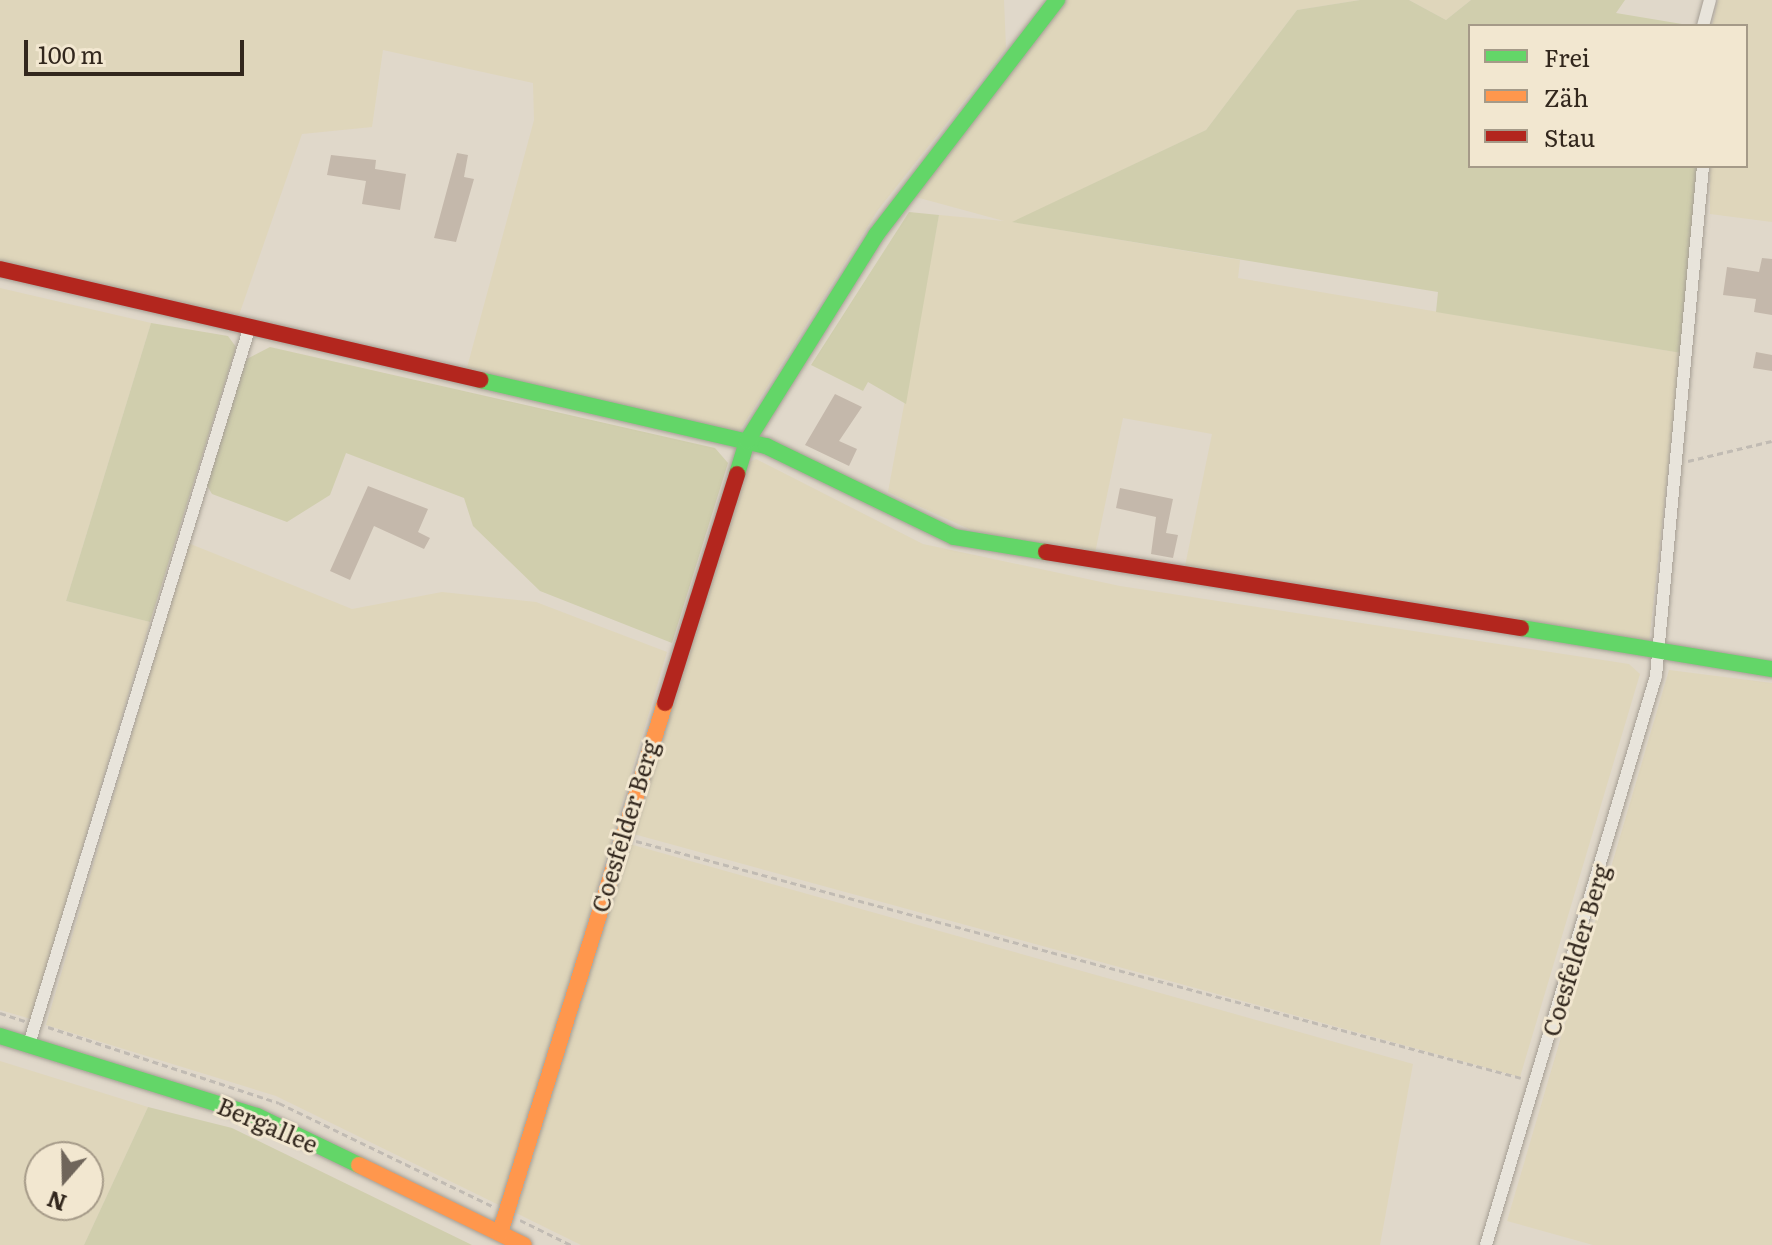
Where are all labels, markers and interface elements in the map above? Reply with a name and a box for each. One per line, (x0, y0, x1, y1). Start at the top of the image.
scale bar (28, 24, 248, 74)
legend (1468, 24, 1748, 168)
text: 100 m (38, 36, 104, 71)
text: Frei (1544, 39, 1590, 74)
text: Zäh (1544, 79, 1589, 114)
text: Stau (1544, 119, 1595, 154)
street label: Coesfelder Berg (584, 737, 664, 915)
street label: Coesfelder Berg (1535, 861, 1615, 1039)
street label: Bergallee (213, 1090, 323, 1158)
north arrow (24, 1141, 104, 1221)
text: N (42, 1183, 71, 1221)

